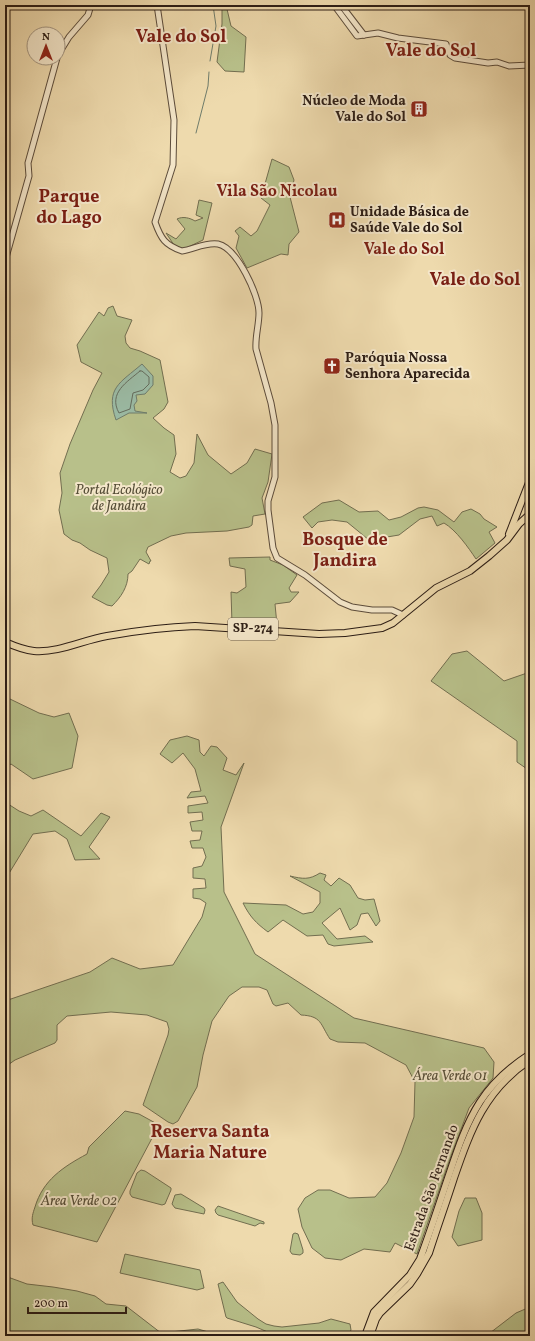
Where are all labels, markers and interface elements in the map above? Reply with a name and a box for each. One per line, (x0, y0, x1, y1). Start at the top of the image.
district label: Vale do Sol (136, 25, 226, 50)
north arrow (26, 26, 66, 66)
text: N (42, 30, 50, 45)
district label: Vale do Sol (386, 39, 476, 64)
place label: Núcleo de Moda Vale do Sol (302, 92, 406, 127)
building icon: Núcleo de Moda Vale do Sol (409, 99, 429, 119)
district label: Vila São Nicolau (217, 181, 338, 203)
district label: Parque do Lago (36, 185, 102, 231)
place label: Unidade Básica de Saúde Vale do Sol (350, 203, 469, 238)
hospital icon: Unidade Básica de Saúde Vale do Sol (327, 210, 347, 230)
district label: Vale do Sol (364, 239, 445, 261)
district label: Vale do Sol (430, 268, 520, 293)
place label: Paróquia Nossa Senhora Aparecida (345, 349, 471, 384)
church icon: Paróquia Nossa Senhora Aparecida (322, 356, 342, 376)
park label: Portal Ecológico de Jandira (75, 481, 163, 516)
district label: Bosque de Jandira (302, 528, 388, 574)
road number: SP-274 (228, 618, 278, 640)
park label: Área Verde 01 (412, 1067, 487, 1086)
district label: Reserva Santa Maria Nature (151, 1120, 270, 1166)
street label: Estrada São Fernando (400, 1122, 464, 1254)
park label: Área Verde 02 (40, 1192, 117, 1211)
scale bar (28, 1289, 126, 1315)
text: 200 m (34, 1296, 68, 1312)

